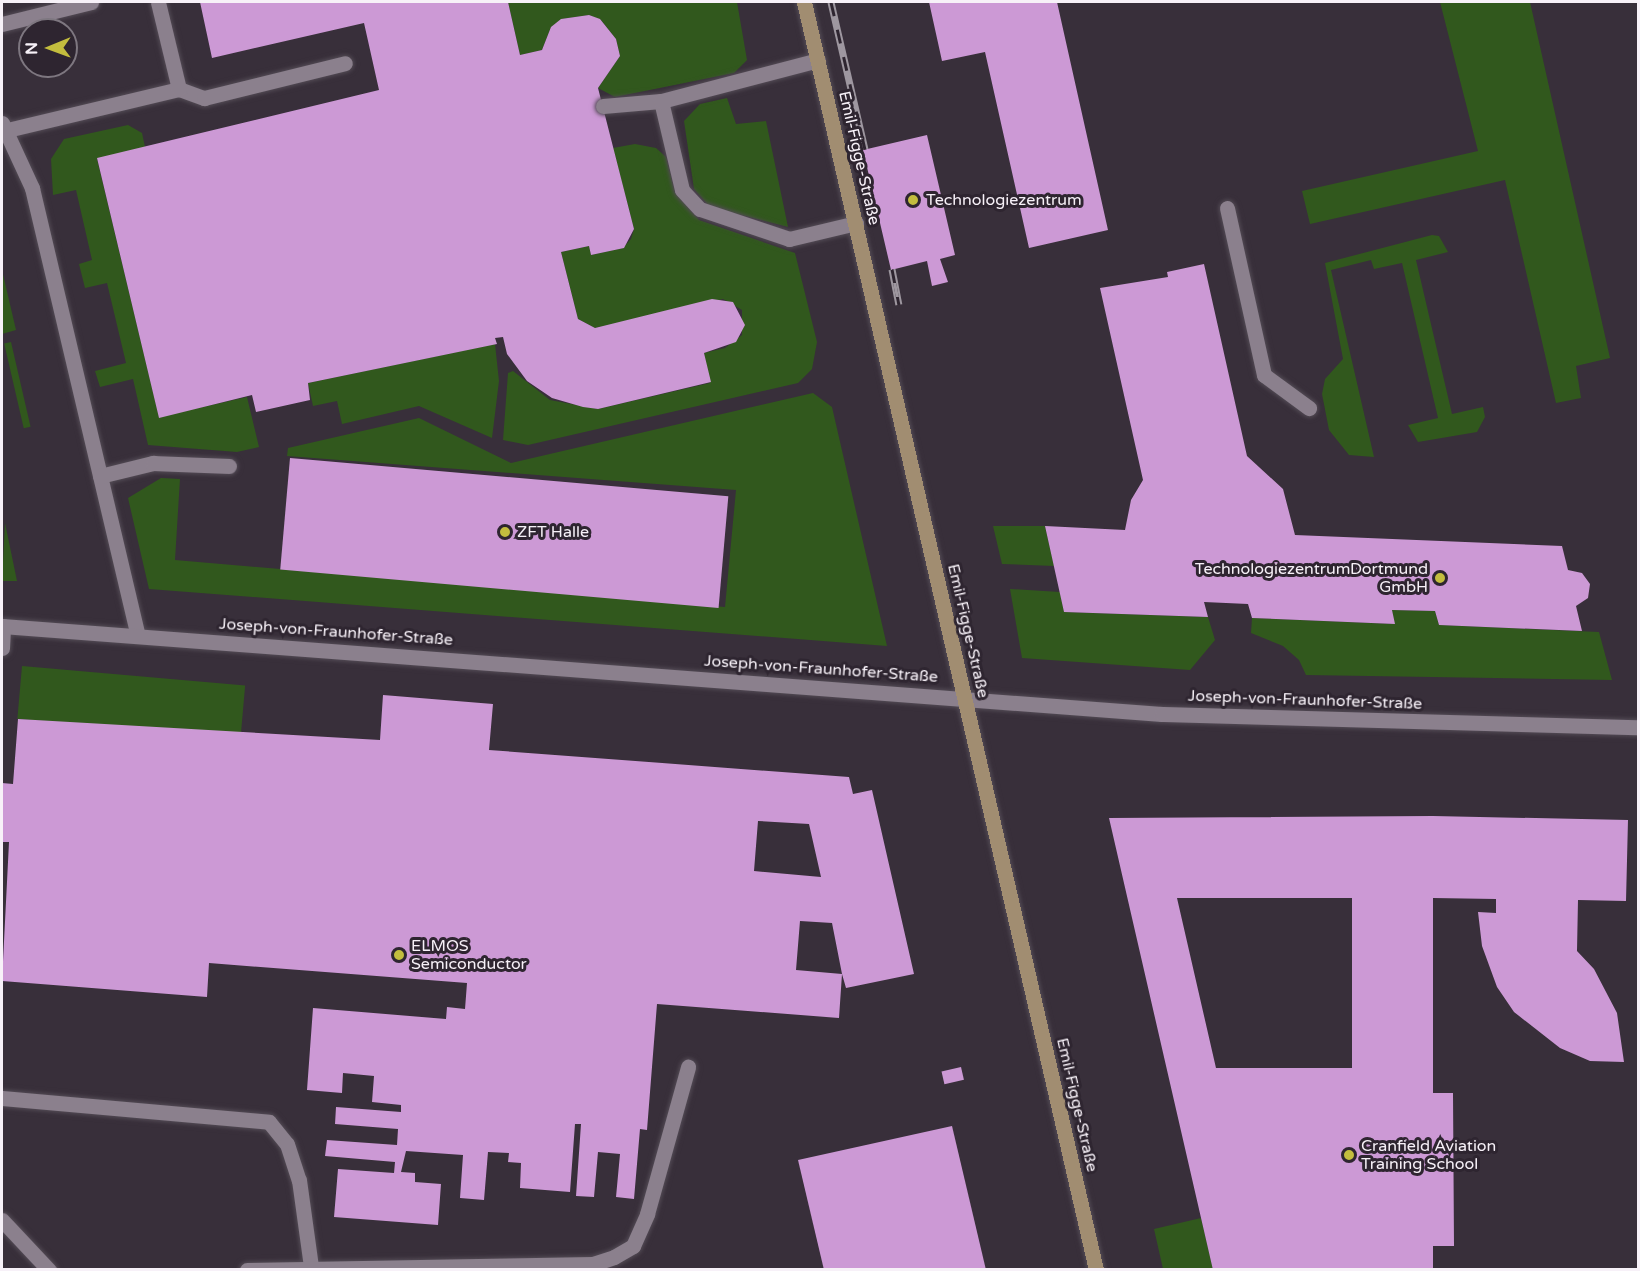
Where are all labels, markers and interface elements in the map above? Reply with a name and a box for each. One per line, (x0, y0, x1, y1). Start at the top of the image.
north arrow (18, 18, 78, 78)
text: N (22, 42, 42, 55)
street label: Emil-Figge-Straße (834, 89, 884, 227)
place label: Technologiezentrum (926, 190, 1082, 210)
marker: Technologiezentrum (904, 191, 922, 209)
place label: ZFT Halle (517, 522, 589, 542)
marker: ZFT Halle (498, 525, 512, 539)
place label: TechnologiezentrumDortmund GmbH (1195, 559, 1428, 597)
street label: Emil-Figge-Straße (943, 562, 993, 700)
marker: TechnologiezentrumDortmund GmbH (1433, 571, 1447, 585)
street label: Joseph-von-Fraunhofer-Straße (218, 614, 454, 650)
street label: Joseph-von-Fraunhofer-Straße (703, 651, 939, 687)
street label: Joseph-von-Fraunhofer-Straße (1188, 686, 1422, 714)
place label: ELMOS Semiconductor (411, 936, 527, 974)
marker: ELMOS Semiconductor (392, 948, 406, 962)
street label: Emil-Figge-Straße (1052, 1036, 1102, 1174)
place label: Cranfield Aviation Training School (1361, 1136, 1496, 1174)
marker: Cranfield Aviation Training School (1342, 1148, 1356, 1162)

